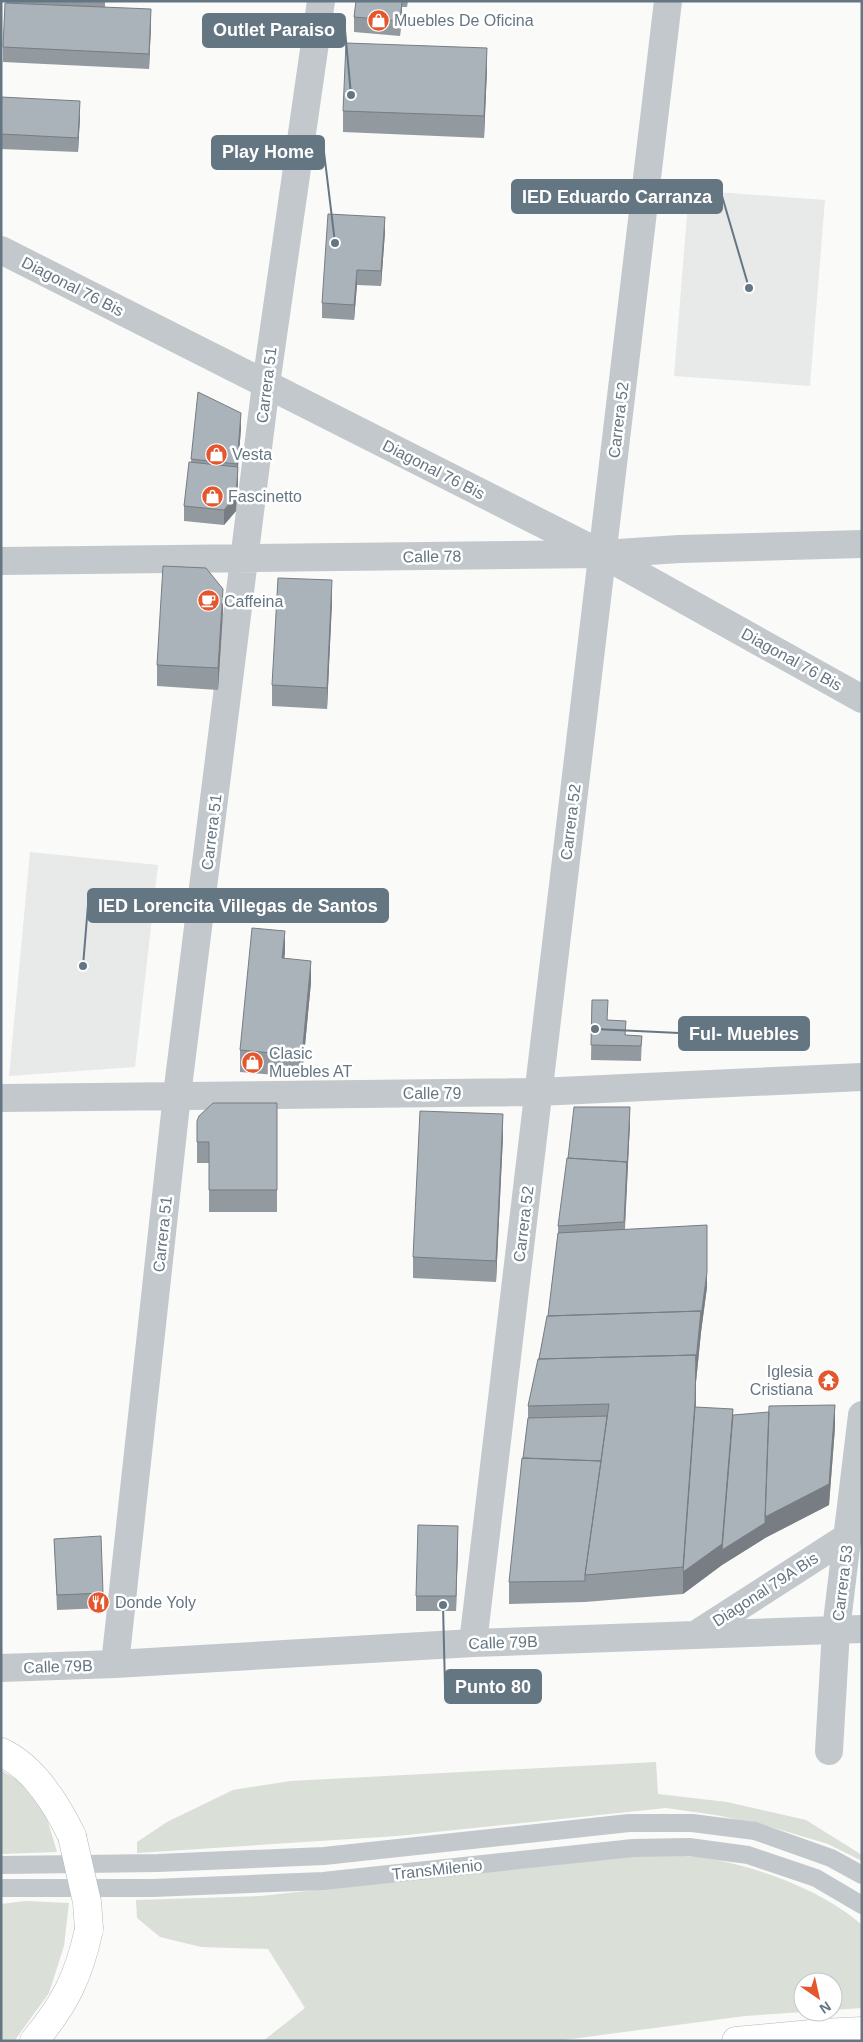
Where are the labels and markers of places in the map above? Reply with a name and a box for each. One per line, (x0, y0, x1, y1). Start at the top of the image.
shop icon: Muebles De Oficina (366, 8, 390, 32)
place label: Muebles De Oficina (394, 12, 534, 29)
callout: Outlet Paraiso (203, 14, 345, 47)
callout: Play Home (212, 136, 324, 169)
callout: IED Eduardo Carranza (512, 180, 722, 213)
shop icon: Vesta (204, 442, 228, 466)
place label: Vesta (232, 446, 272, 463)
shop icon: Fascinetto (200, 484, 224, 508)
place label: Fascinetto (228, 488, 302, 505)
cafe icon: Caffeina (196, 589, 220, 613)
place label: Caffeina (224, 593, 283, 610)
callout: IED Lorencita Villegas de Santos (88, 889, 388, 922)
callout: Ful- Muebles (679, 1017, 809, 1050)
place label: Clasic Muebles AT (269, 1045, 353, 1080)
shop icon: Clasic Muebles AT (241, 1050, 265, 1074)
place label: Iglesia Cristiana (750, 1363, 813, 1398)
temple icon: Iglesia Cristiana (817, 1368, 841, 1392)
restaurant icon: Donde Yoly (87, 1590, 111, 1614)
place label: Donde Yoly (115, 1594, 196, 1611)
callout: Punto 80 (445, 1670, 541, 1703)

